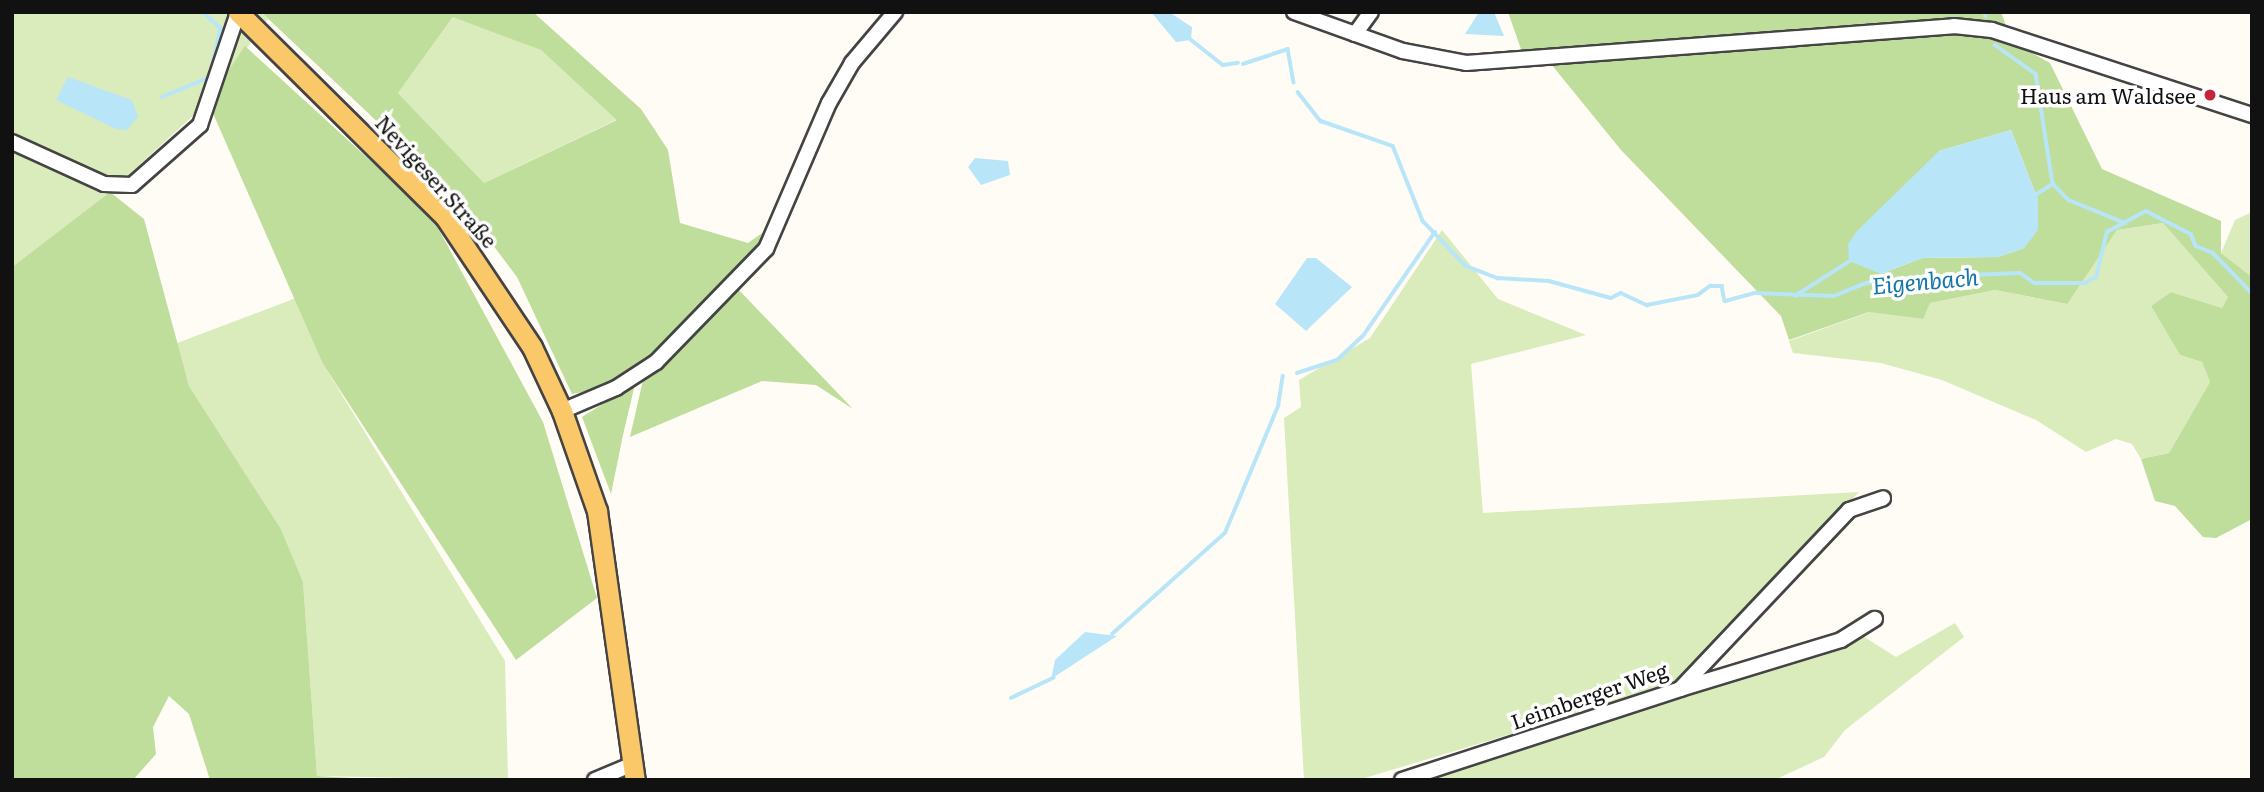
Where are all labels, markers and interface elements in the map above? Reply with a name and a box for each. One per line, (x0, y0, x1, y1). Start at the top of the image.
place label: Haus am Waldsee (2020, 82, 2196, 108)
marker: Haus am Waldsee (2202, 87, 2218, 103)
street label: Nevigeser Straße (371, 110, 503, 252)
water label: Eigenbach (1871, 262, 1979, 298)
street label: Leimberger Weg (1507, 656, 1671, 734)

